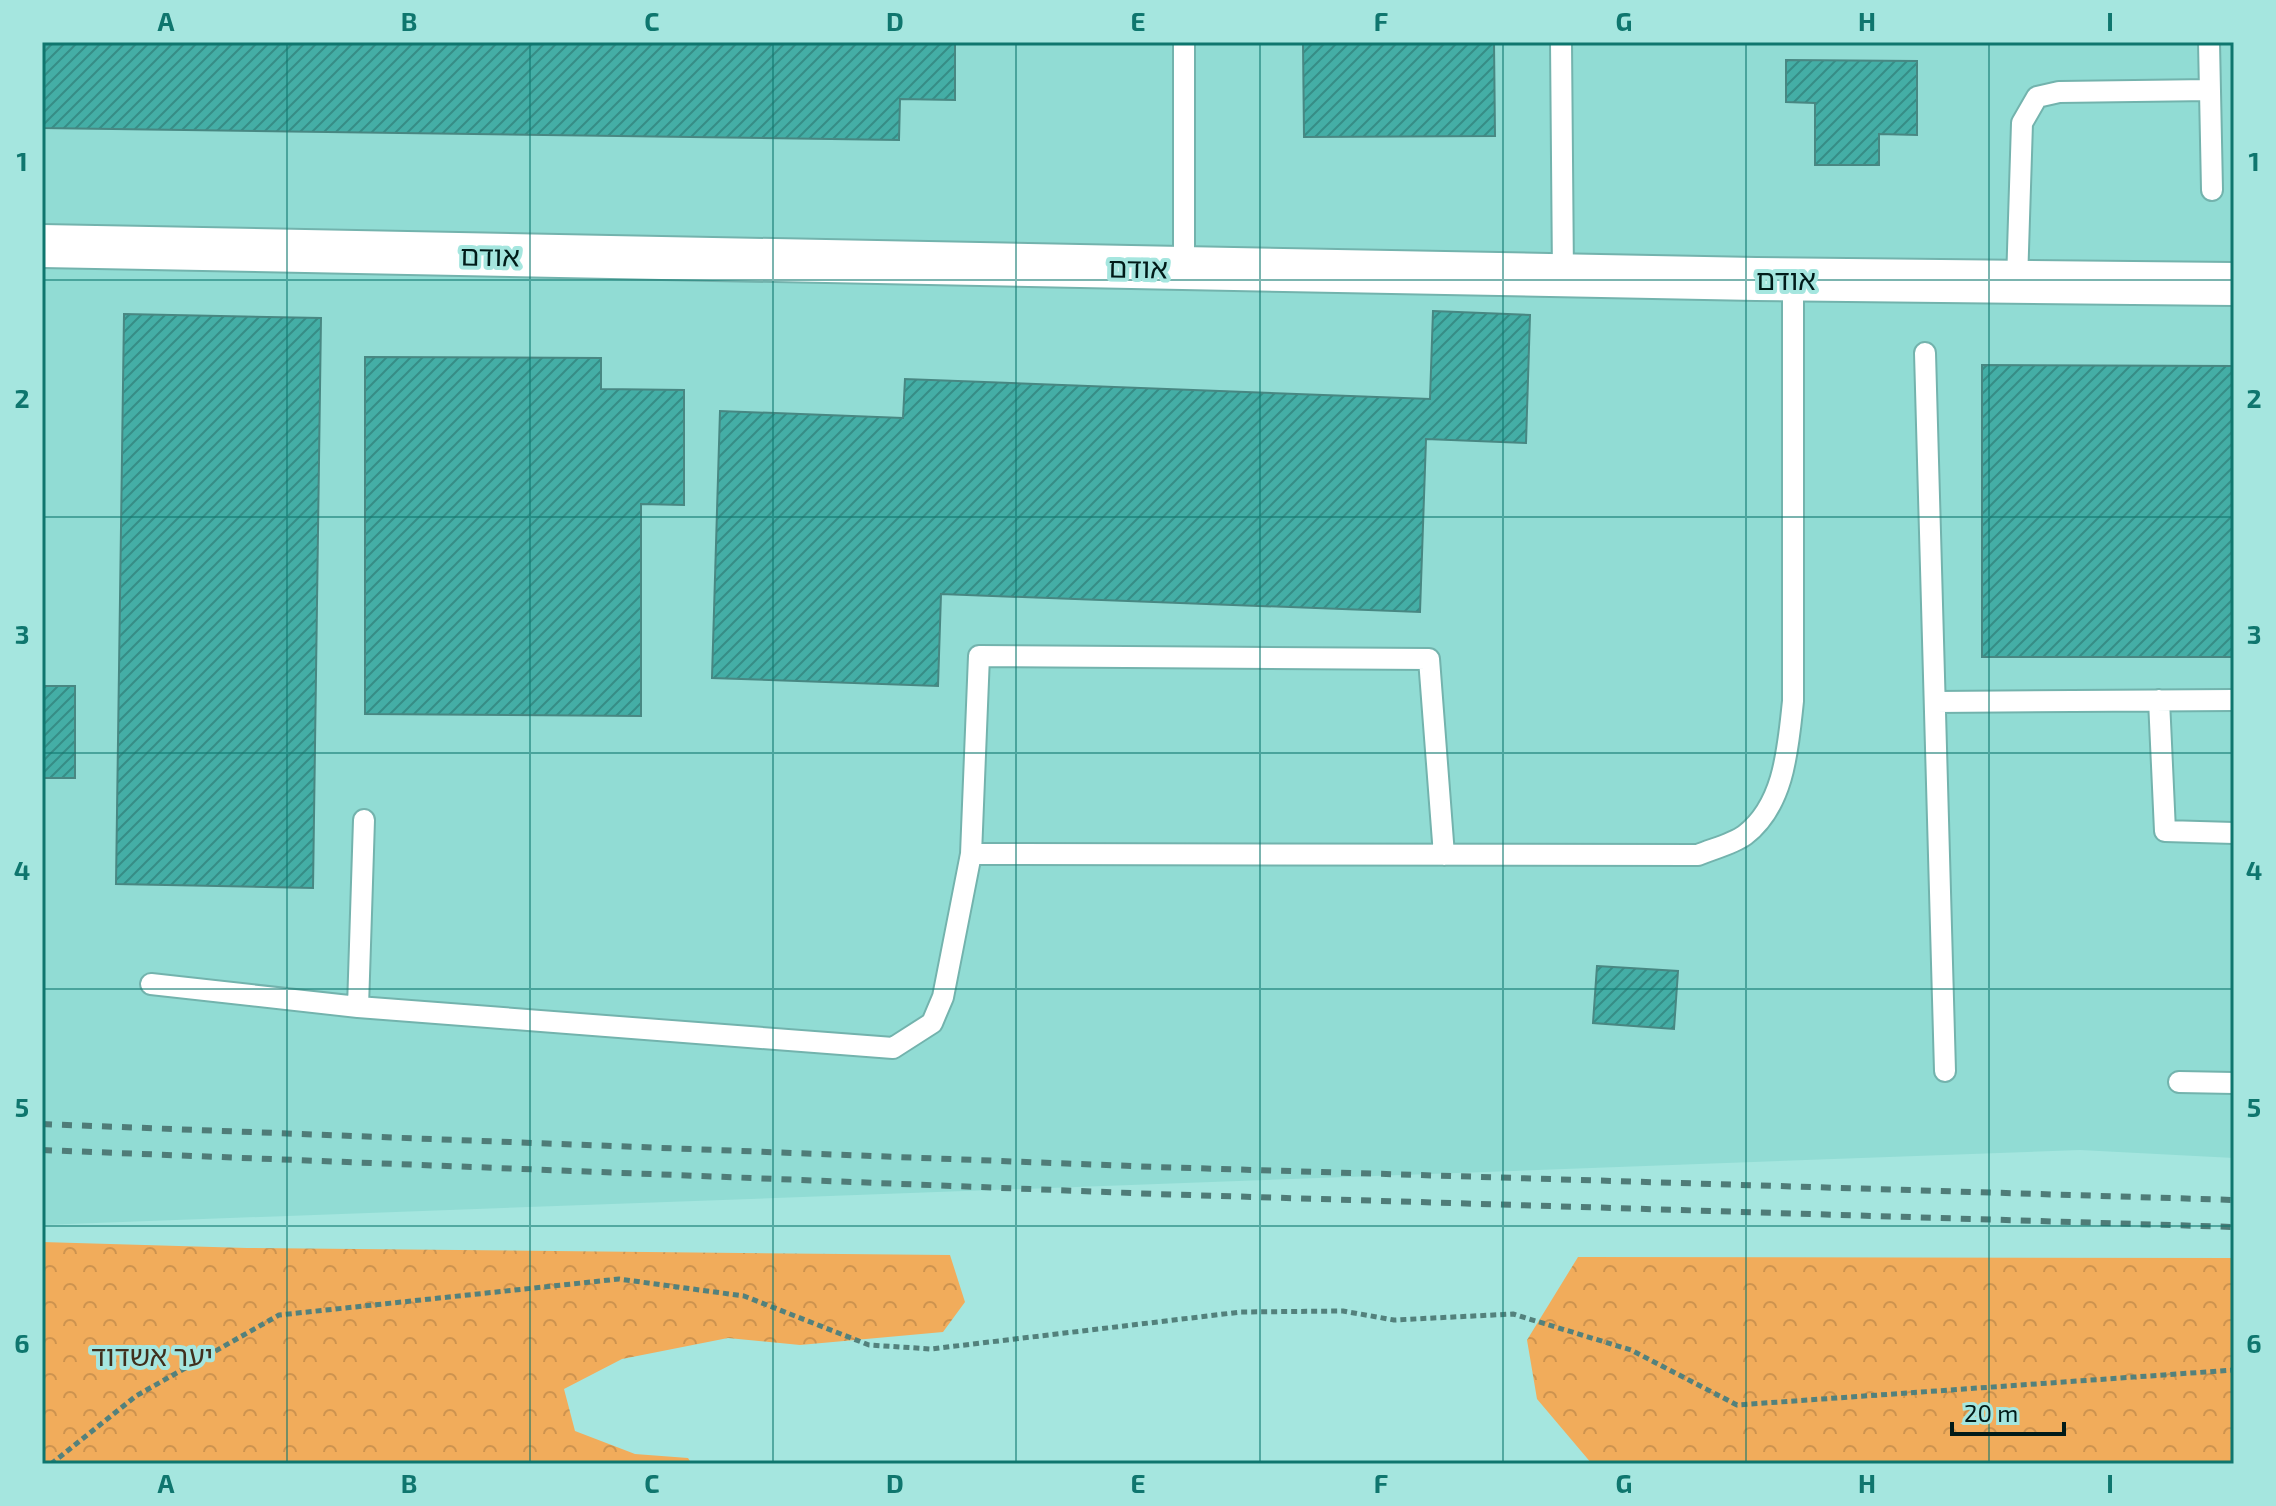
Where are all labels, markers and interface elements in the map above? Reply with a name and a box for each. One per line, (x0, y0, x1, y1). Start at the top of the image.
text: A (158, 5, 175, 36)
text: B (401, 5, 417, 36)
text: C (644, 5, 660, 36)
text: D (886, 5, 904, 36)
text: E (1130, 5, 1146, 36)
text: F (1374, 5, 1388, 36)
text: G (1616, 5, 1632, 36)
text: H (1858, 5, 1876, 36)
text: I (2106, 5, 2114, 36)
text: 1 (16, 145, 28, 176)
text: 1 (2248, 145, 2260, 176)
street label: אודם (460, 237, 520, 273)
street label: אודם (1108, 249, 1168, 285)
street label: אודם (1756, 262, 1816, 296)
text: 2 (14, 382, 30, 413)
text: 2 (2246, 382, 2262, 413)
text: 3 (15, 618, 29, 649)
text: 3 (2247, 618, 2261, 649)
text: 4 (14, 854, 30, 885)
text: 4 (2246, 854, 2262, 885)
text: 5 (15, 1091, 29, 1122)
text: 5 (2247, 1091, 2261, 1122)
text: 6 (14, 1327, 30, 1358)
text: 6 (2246, 1327, 2262, 1358)
park label: יער אשדוד (91, 1338, 213, 1372)
scale bar (1952, 1386, 2064, 1436)
text: 20 m (1964, 1398, 2018, 1427)
text: A (158, 1467, 175, 1498)
text: B (401, 1467, 417, 1498)
text: C (644, 1467, 660, 1498)
text: D (886, 1467, 904, 1498)
text: E (1130, 1467, 1146, 1498)
text: F (1374, 1467, 1388, 1498)
text: G (1616, 1467, 1632, 1498)
text: H (1858, 1467, 1876, 1498)
text: I (2106, 1467, 2114, 1498)

